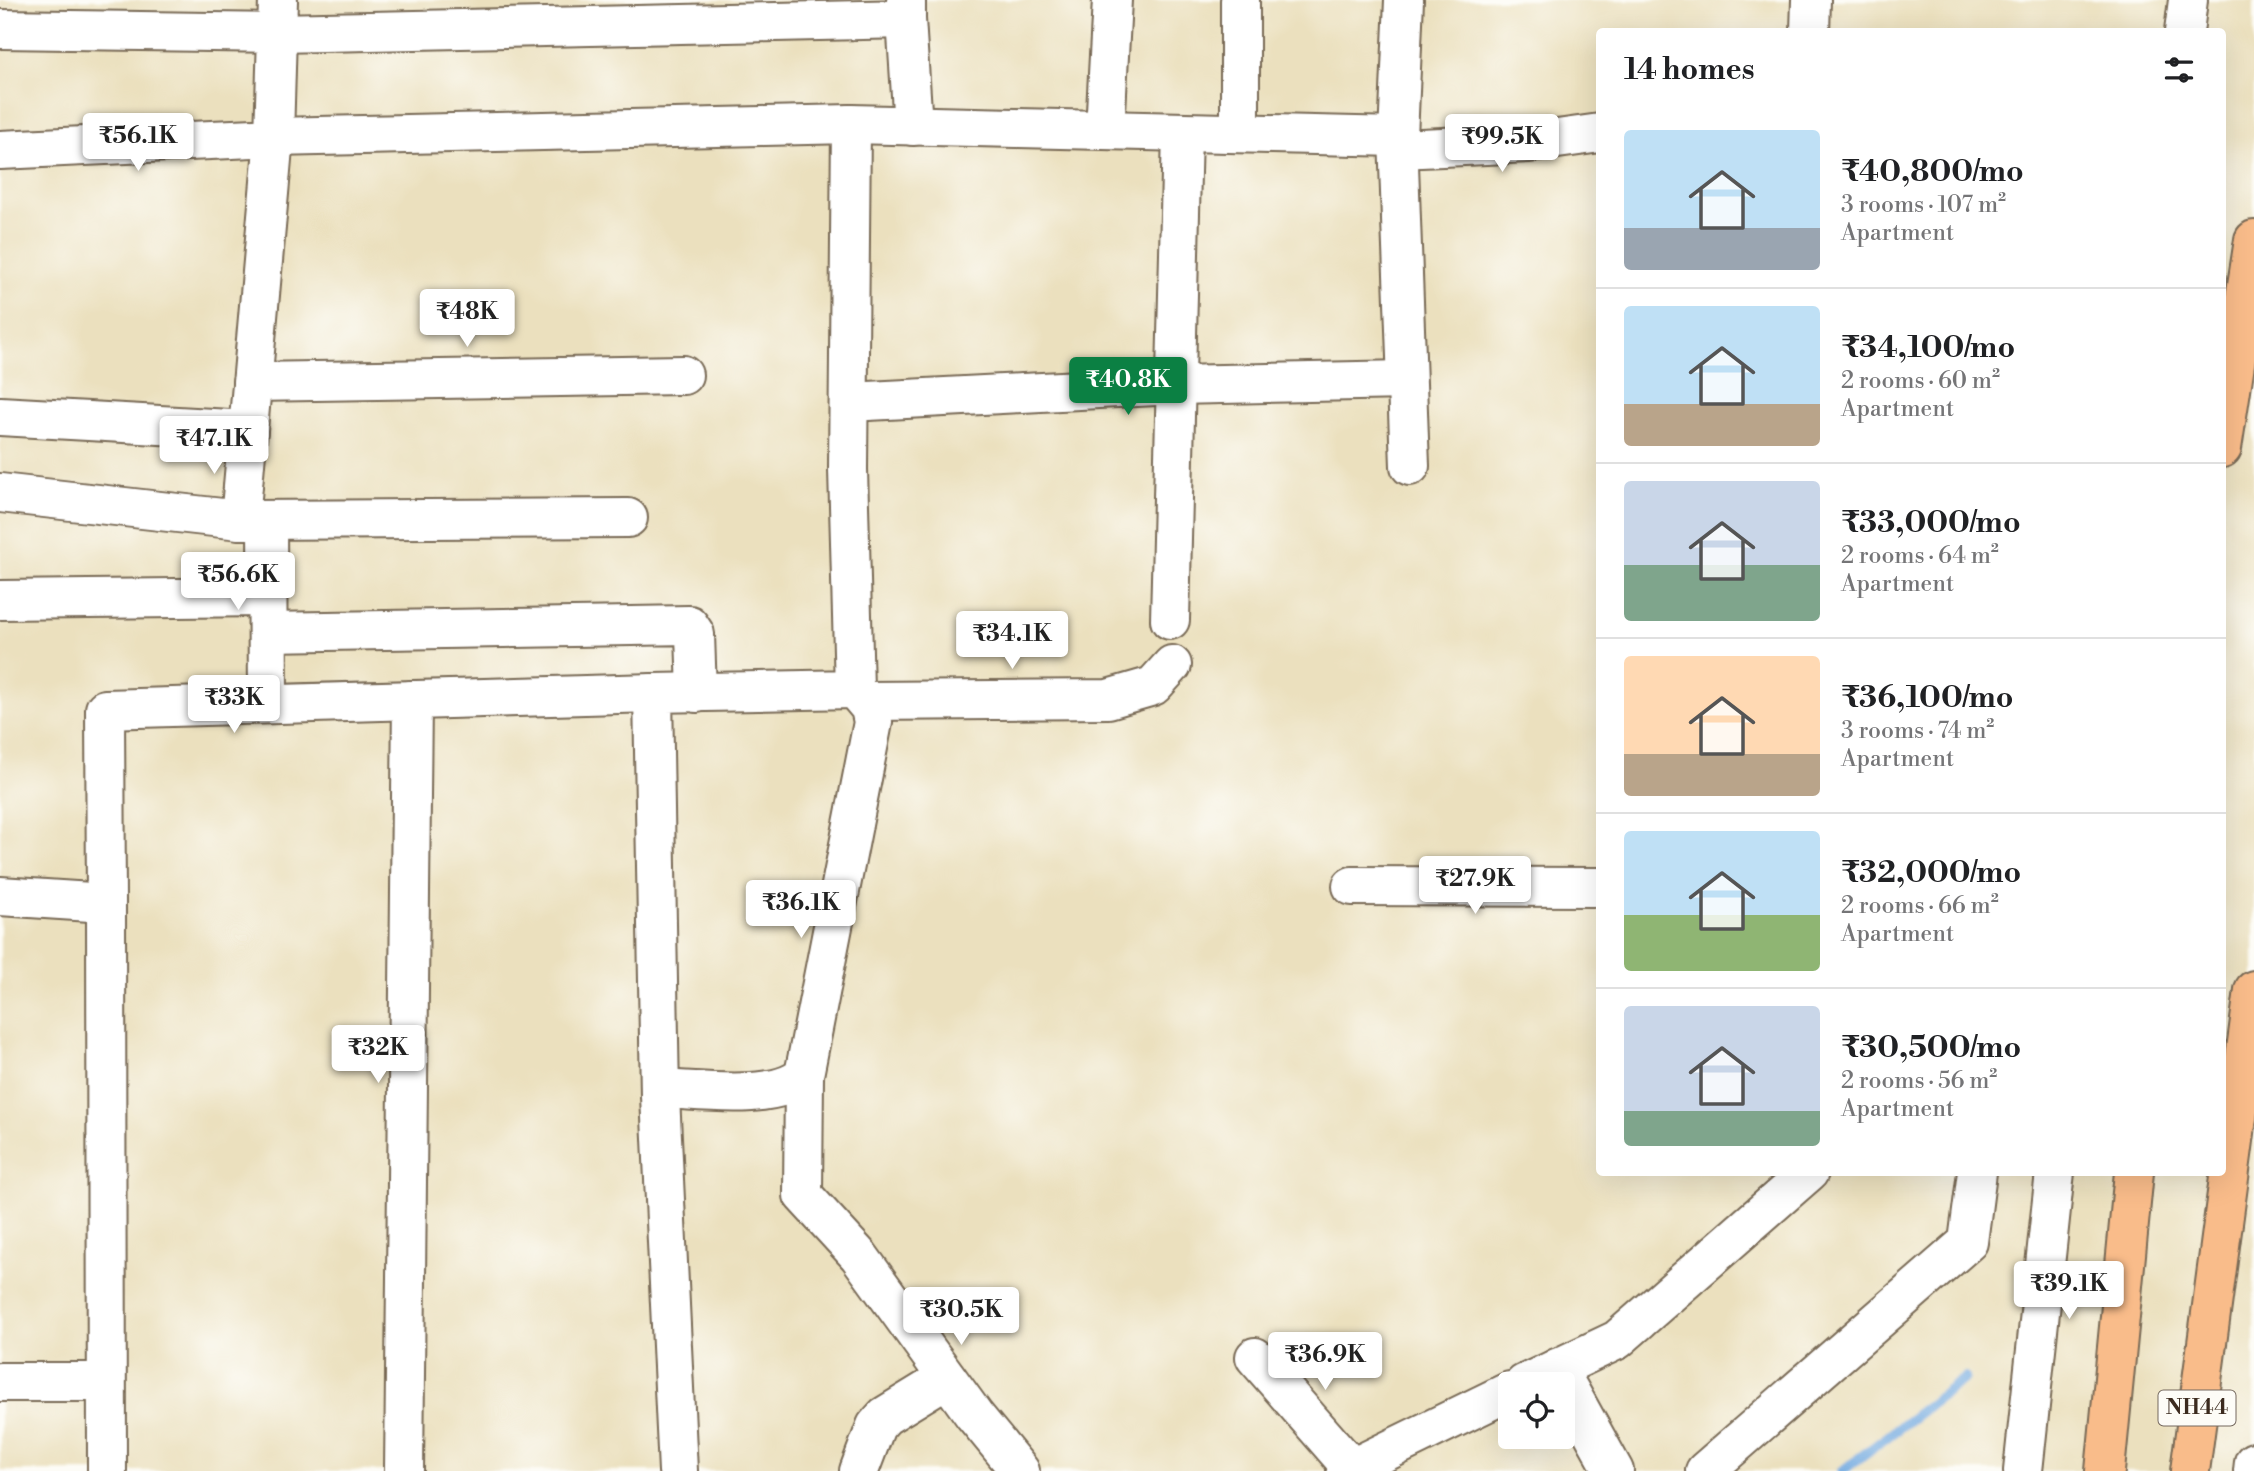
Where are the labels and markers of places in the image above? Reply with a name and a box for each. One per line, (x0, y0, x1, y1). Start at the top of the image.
pin: ₹56.1K (81, 114, 195, 173)
pin: ₹99.5K (1445, 114, 1559, 174)
pin: ₹48K (426, 290, 508, 349)
pin: ₹40.8K (1071, 358, 1185, 417)
pin: ₹47.1K (157, 416, 271, 476)
pin: ₹56.6K (181, 552, 295, 612)
pin: ₹34.1K (955, 612, 1069, 671)
pin: ₹33K (193, 676, 275, 735)
pin: ₹27.9K (1418, 856, 1532, 916)
pin: ₹36.1K (744, 880, 858, 940)
pin: ₹32K (337, 1026, 419, 1085)
pin: ₹39.1K (2012, 1262, 2126, 1321)
pin: ₹30.5K (904, 1288, 1018, 1347)
pin: ₹36.9K (1268, 1332, 1382, 1392)

